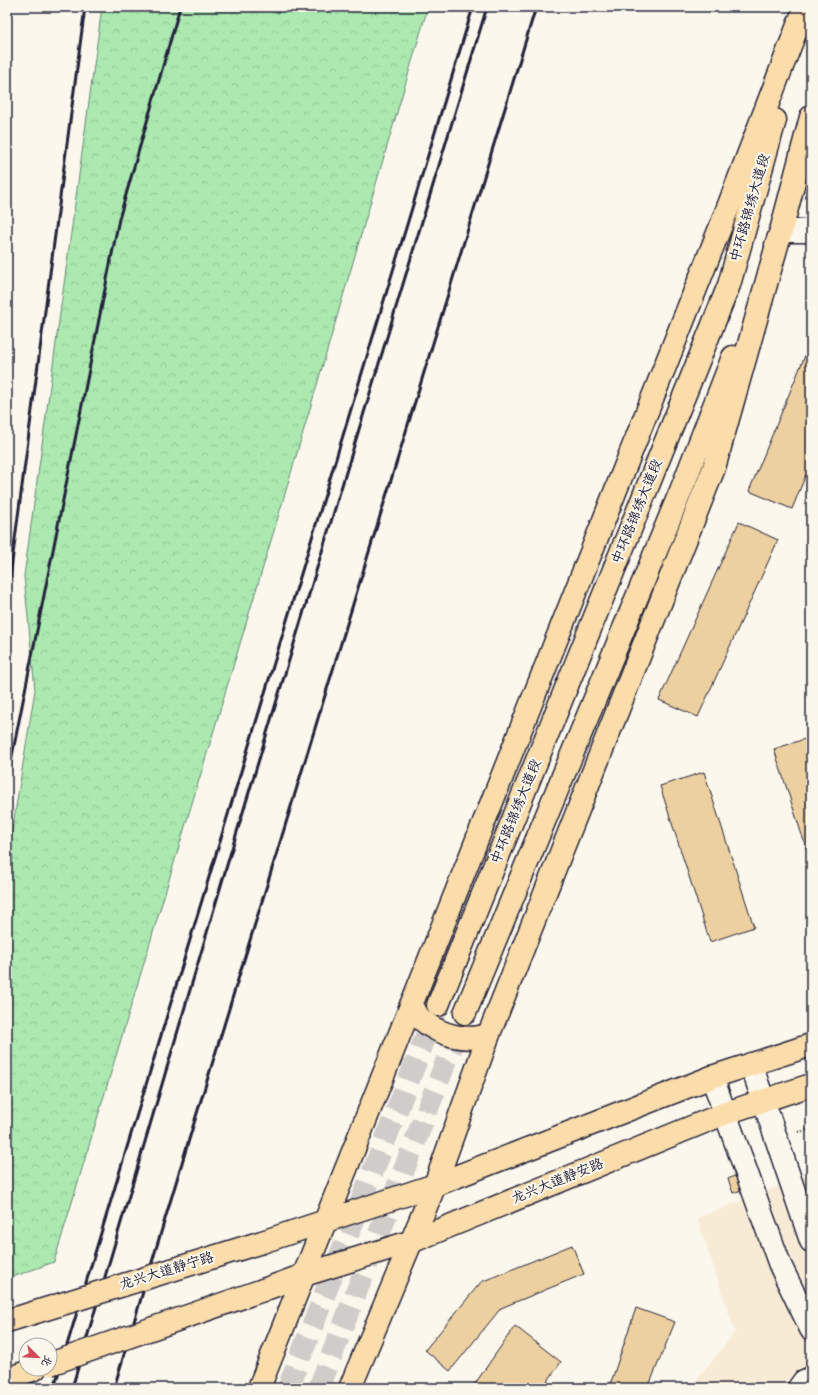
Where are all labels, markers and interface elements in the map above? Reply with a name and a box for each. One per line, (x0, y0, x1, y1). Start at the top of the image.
street label: 中环路锦绣大道段 (726, 151, 776, 265)
street label: 中环路锦绣大道段 (608, 456, 668, 568)
street label: 中环路锦绣大道段 (487, 756, 547, 868)
street label: 龙兴大道静安路 (509, 1154, 607, 1210)
street label: 龙兴大道静宁路 (117, 1248, 217, 1296)
north arrow (18, 1337, 58, 1377)
text: 北 (36, 1352, 55, 1369)

